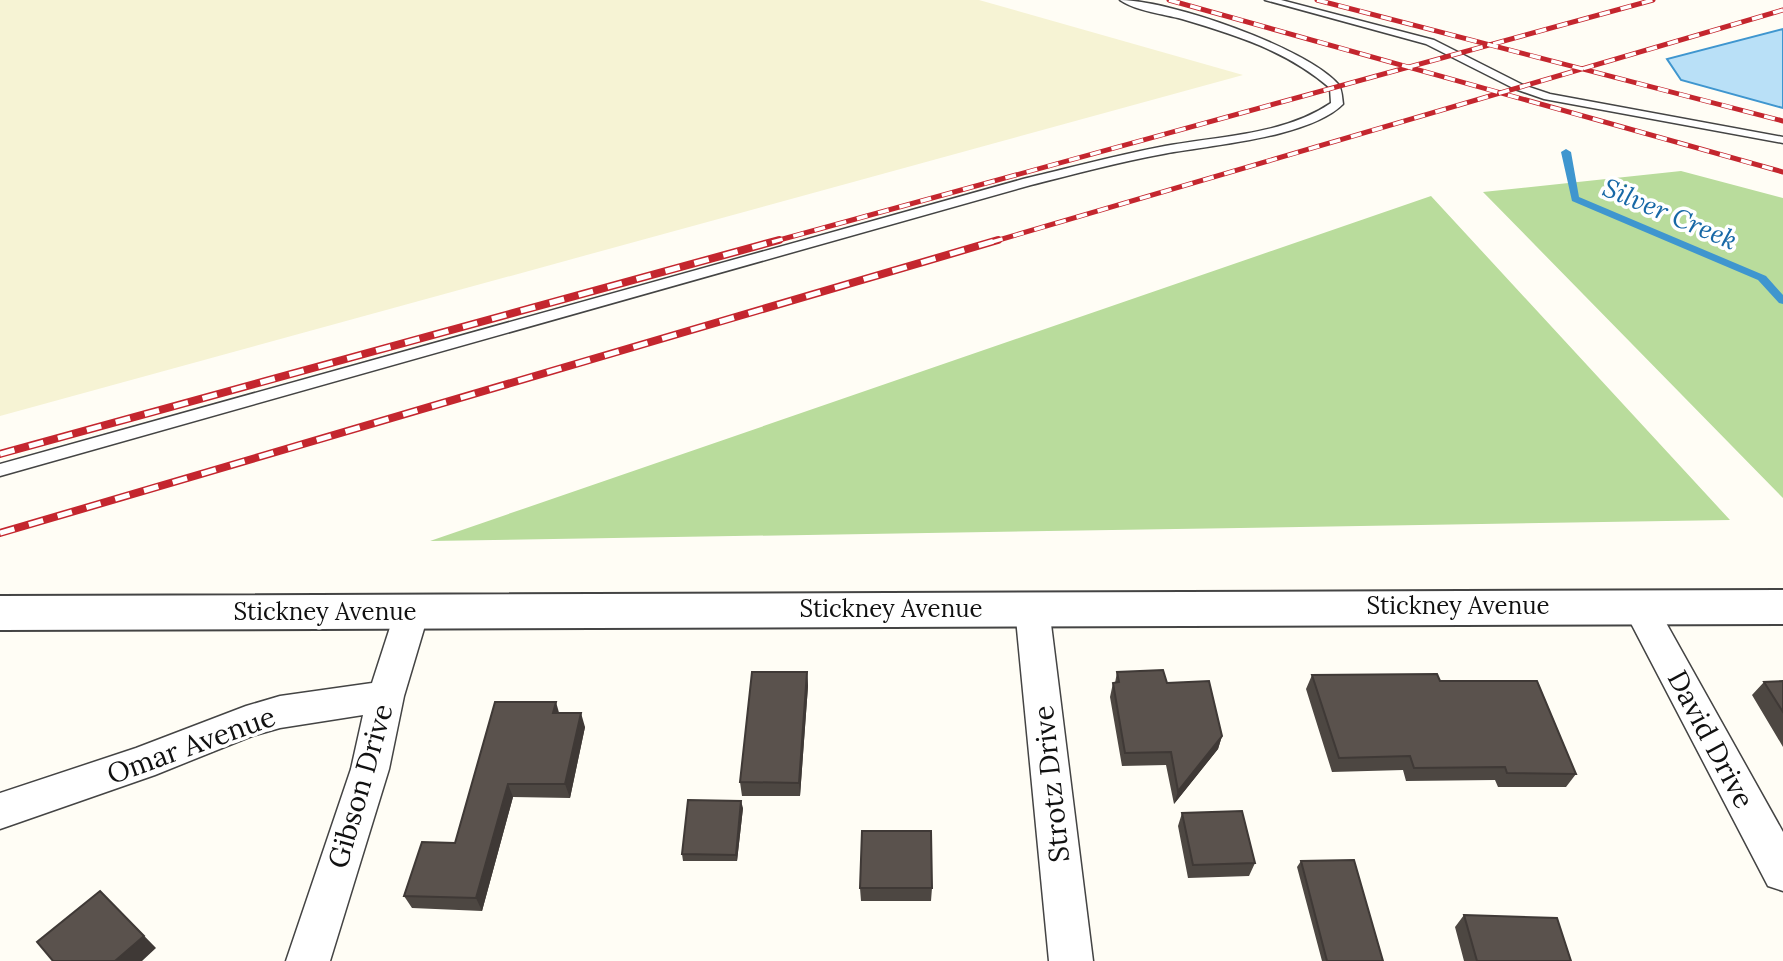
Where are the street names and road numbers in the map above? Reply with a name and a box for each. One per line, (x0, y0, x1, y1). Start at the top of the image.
street label: Stickney Avenue (1366, 590, 1550, 621)
street label: Stickney Avenue (799, 593, 983, 624)
street label: Stickney Avenue (233, 596, 417, 627)
street label: David Drive (1660, 664, 1762, 814)
street label: Omar Avenue (102, 698, 280, 792)
street label: Gibson Drive (319, 700, 401, 872)
street label: Strotz Drive (1025, 704, 1077, 864)

